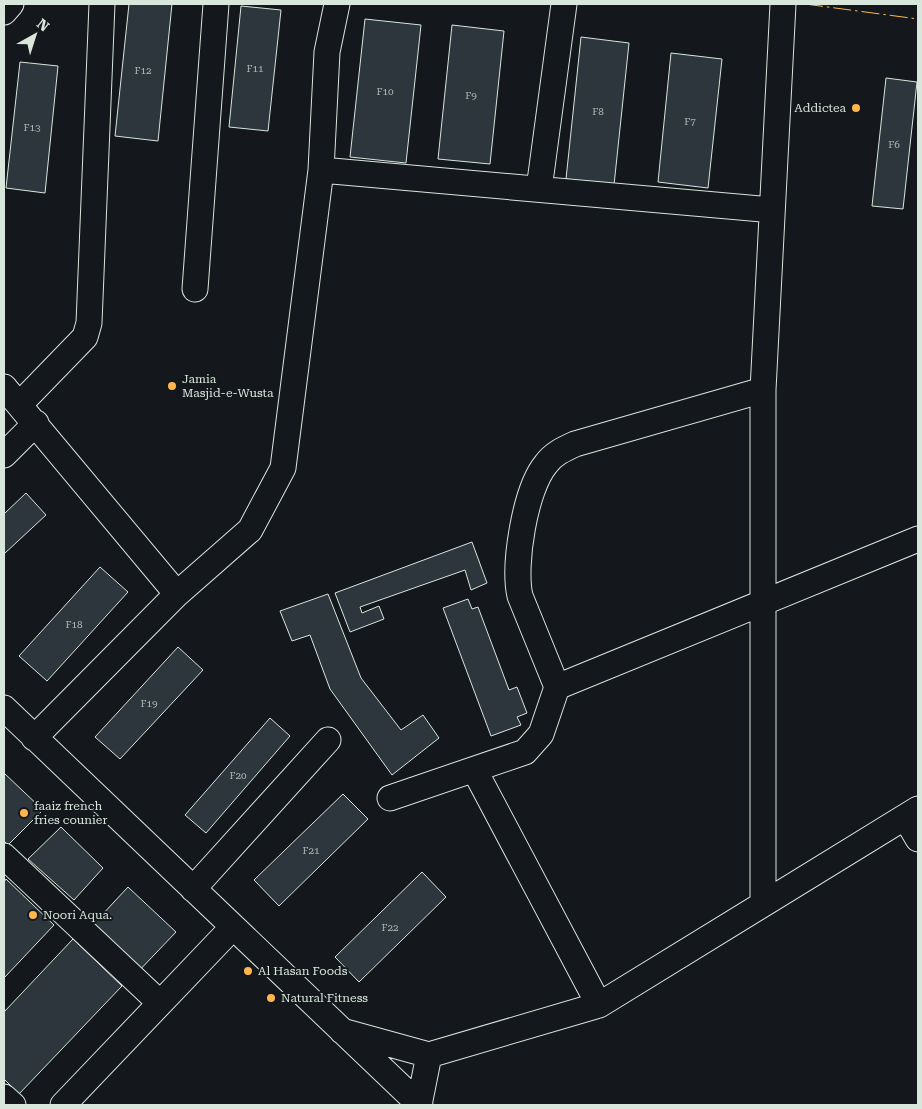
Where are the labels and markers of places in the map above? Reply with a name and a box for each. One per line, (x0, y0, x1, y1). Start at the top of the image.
place label: Addictea (794, 101, 846, 115)
marker: Addictea (850, 102, 862, 114)
place label: Jamia Masjid-e-Wusta (182, 372, 274, 400)
marker: Jamia Masjid-e-Wusta (166, 380, 178, 392)
place label: faaiz french fries counier (34, 799, 107, 827)
marker: faaiz french fries counier (18, 807, 30, 819)
place label: Noori Aqua. (43, 908, 112, 922)
marker: Noori Aqua. (27, 909, 39, 921)
place label: Al Hasan Foods (258, 964, 348, 978)
marker: Al Hasan Foods (242, 965, 254, 977)
place label: Natural Fitness (281, 991, 368, 1005)
marker: Natural Fitness (265, 992, 277, 1004)

